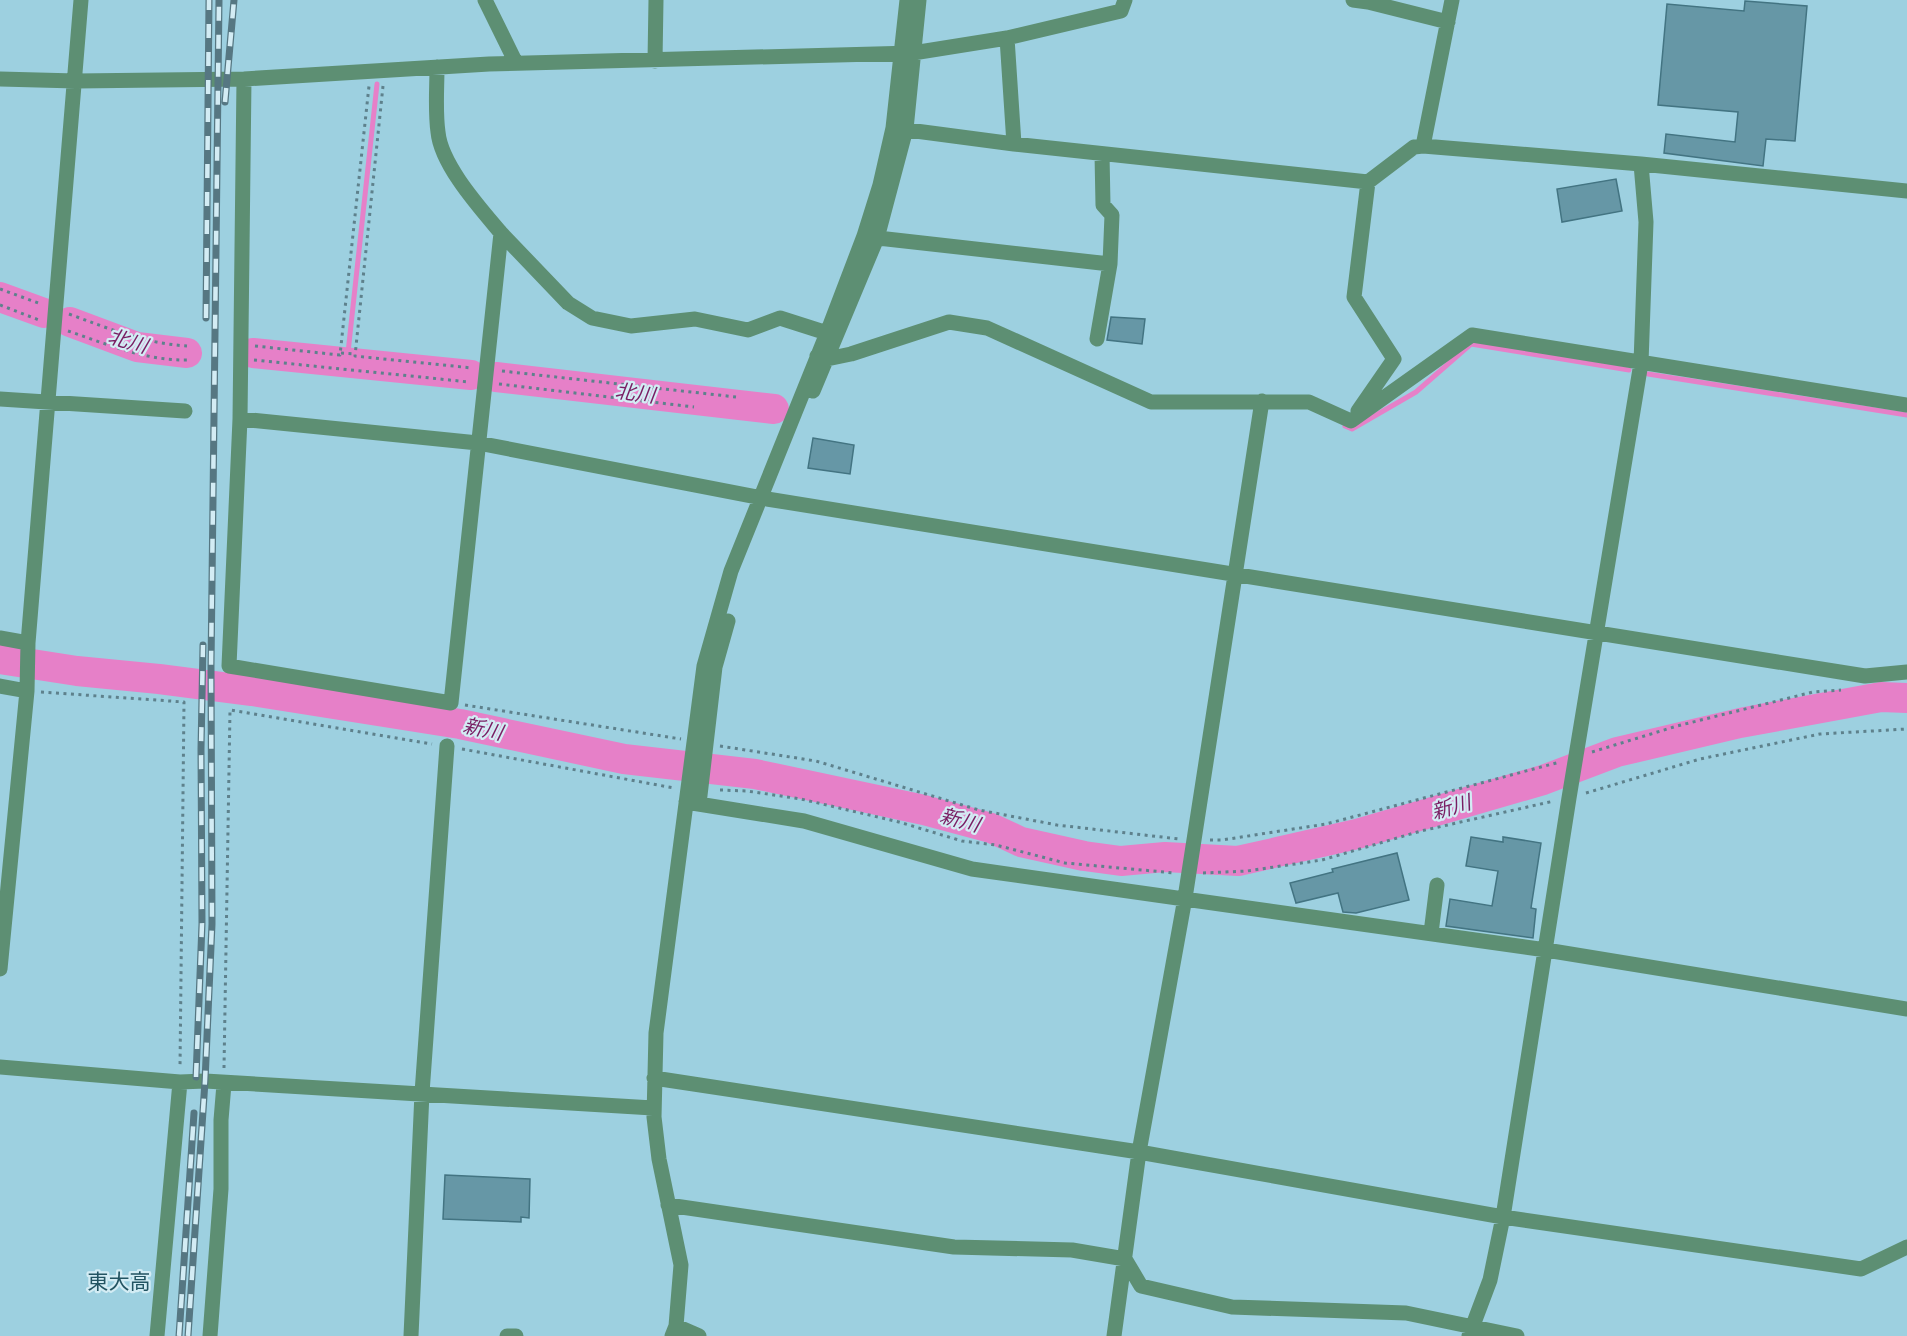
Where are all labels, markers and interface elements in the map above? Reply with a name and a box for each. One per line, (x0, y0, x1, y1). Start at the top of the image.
water label: 北川 (106, 325, 152, 358)
water label: 北川 (614, 380, 658, 407)
water label: 新川 (461, 714, 507, 744)
water label: 新川 (1429, 790, 1475, 823)
water label: 新川 (938, 804, 984, 836)
district label: 東大高 (88, 1270, 151, 1293)

